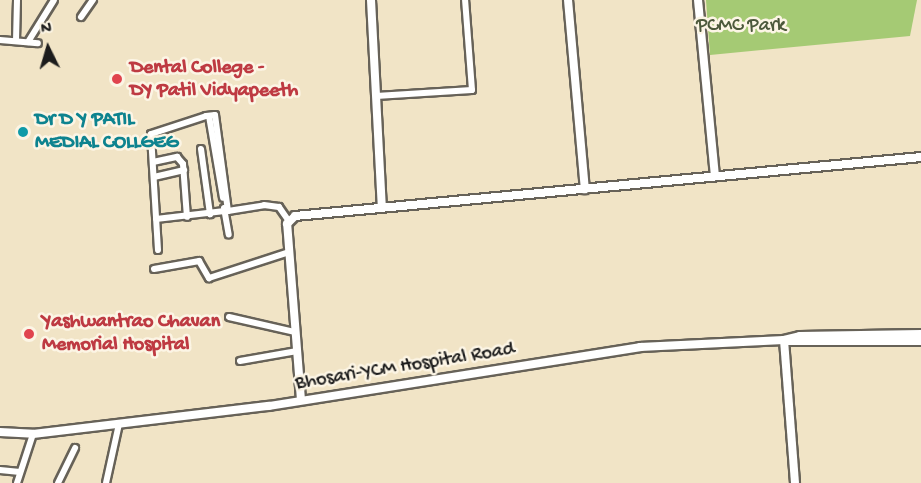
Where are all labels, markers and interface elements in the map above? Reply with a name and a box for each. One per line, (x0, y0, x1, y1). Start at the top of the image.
park label: PCMC Park (696, 14, 786, 38)
north arrow (18, 18, 78, 78)
text: N (40, 20, 52, 39)
place label: Dental College - DY Patil Vidyapeeth (130, 56, 298, 103)
marker: Dental College - DY Patil Vidyapeeth (108, 70, 126, 88)
place label: Dr D Y PATIL MEDIAL COLLGEG (35, 108, 178, 155)
marker: Dr D Y PATIL MEDIAL COLLGEG (16, 125, 30, 139)
place label: Yashwantrao Chavan Memorial Hospital (42, 310, 220, 357)
marker: Yashwantrao Chavan Memorial Hospital (20, 325, 38, 343)
street label: Bhosari-YCM Hospital Road (294, 338, 516, 396)

